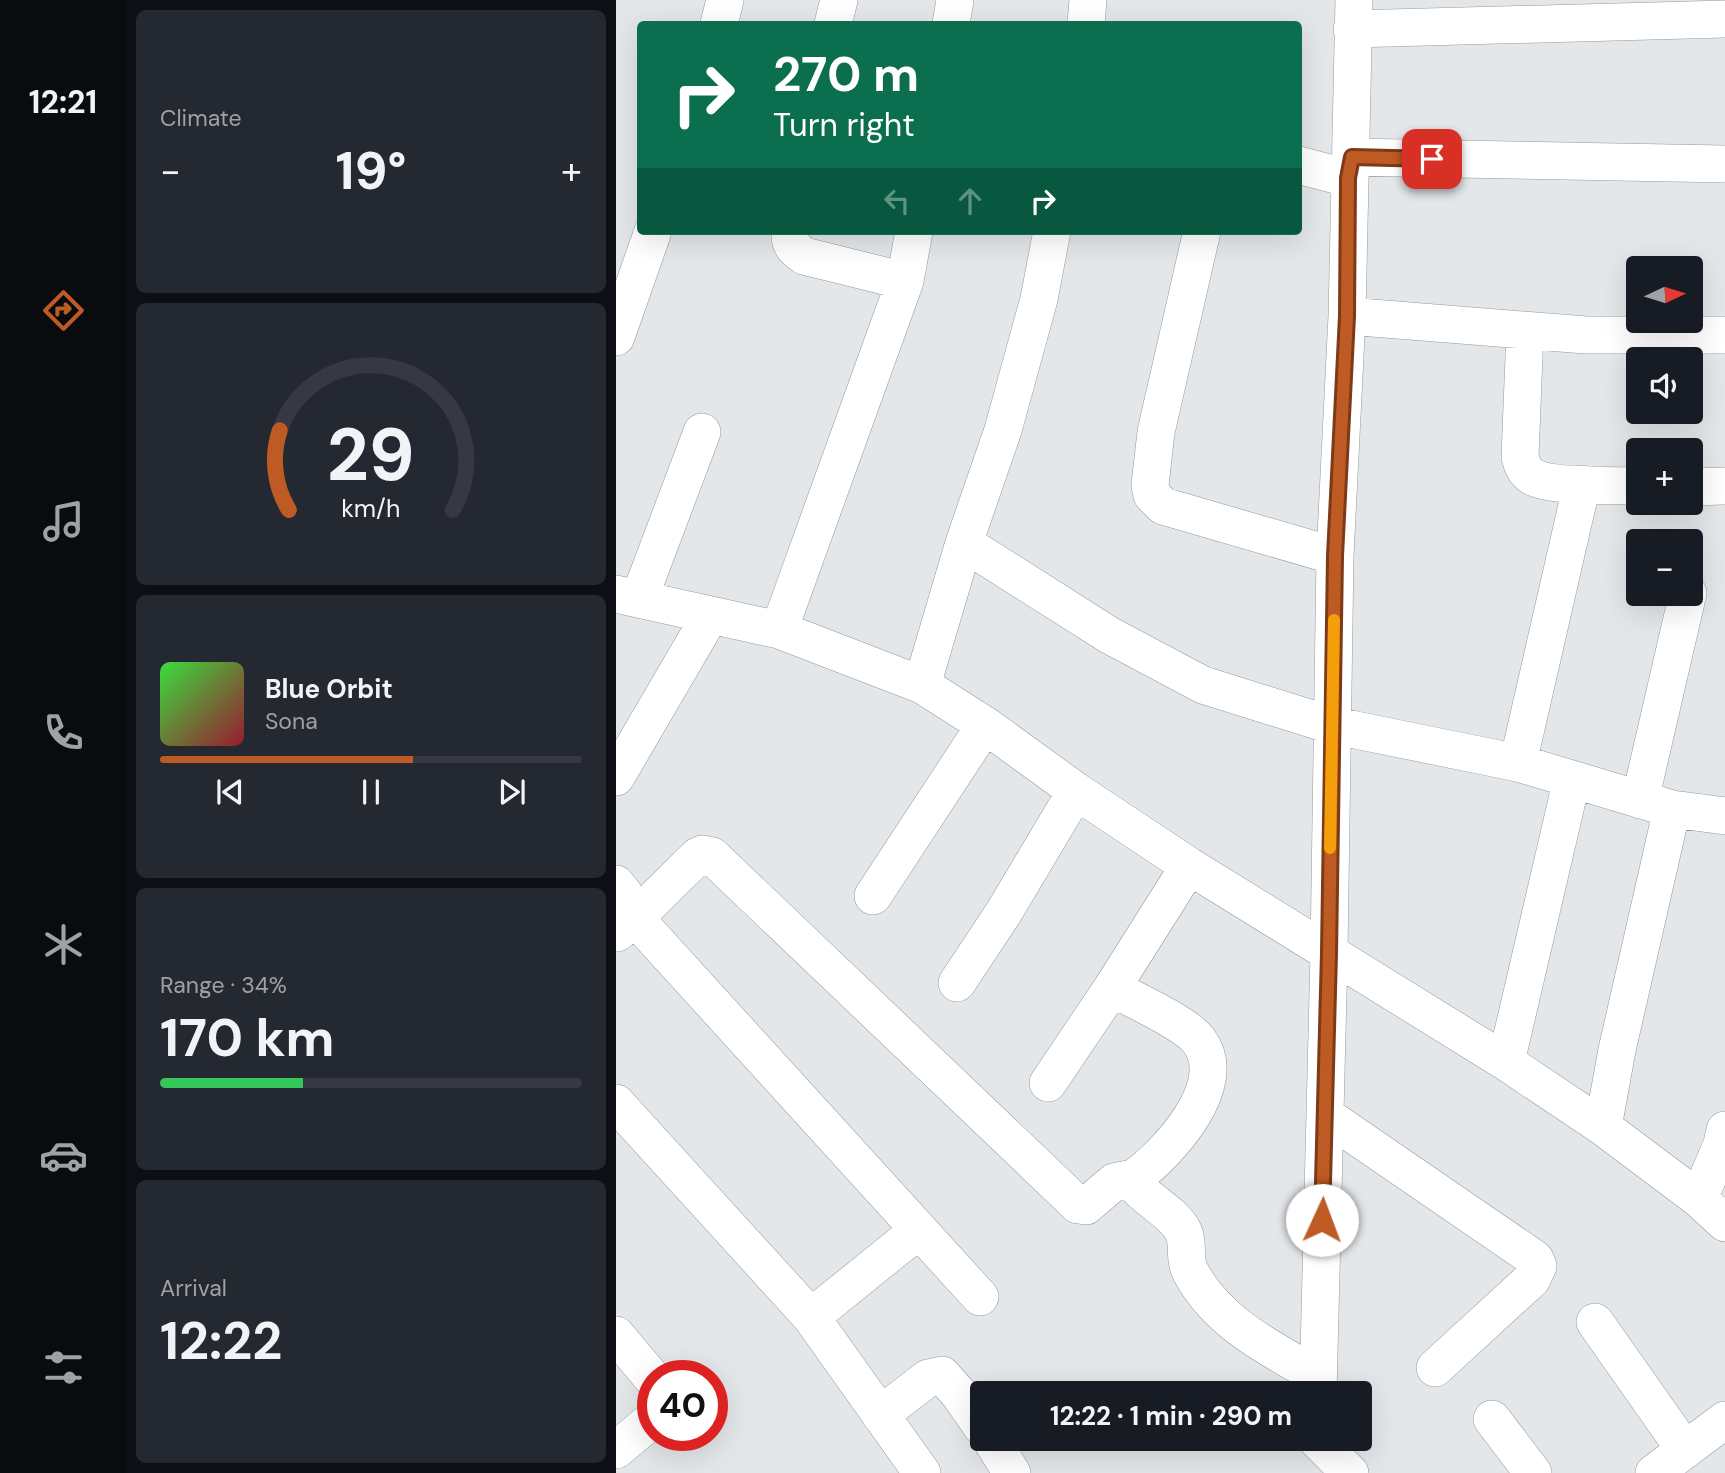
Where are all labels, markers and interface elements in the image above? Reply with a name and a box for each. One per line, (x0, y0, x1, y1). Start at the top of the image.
text: 270 m (773, 42, 919, 106)
icon: right (658, 49, 749, 140)
text: 12:21 (29, 81, 97, 123)
text: Climate (160, 103, 242, 133)
text: Turn right (773, 104, 915, 146)
pin (1402, 129, 1462, 189)
text: 19° (336, 137, 406, 205)
icon: arrive (1413, 140, 1451, 178)
text: − (160, 146, 181, 196)
text: + (561, 146, 582, 196)
icon: left (878, 182, 916, 220)
icon: ahead (951, 182, 989, 220)
icon: right (1024, 182, 1062, 220)
north arrow (1626, 256, 1703, 332)
map controls (1626, 256, 1703, 606)
icon: directions (39, 286, 88, 335)
button: sound (1626, 347, 1703, 424)
text: 29 (327, 408, 415, 503)
button: + (1626, 438, 1703, 515)
text: km/h (341, 492, 401, 525)
icon: music (39, 497, 88, 546)
button: − (1626, 529, 1703, 606)
text: Blue Orbit (265, 672, 393, 706)
text: Sona (265, 706, 318, 736)
icon: phone (39, 708, 88, 757)
icon: previous (211, 773, 249, 811)
icon: pause (352, 773, 390, 811)
icon: next (493, 773, 531, 811)
icon: climate (39, 920, 88, 969)
text: Range · 34% (160, 970, 287, 1000)
text: 170 km (160, 1004, 334, 1072)
icon: car (39, 1131, 88, 1180)
position arrow (1285, 1183, 1359, 1257)
text: Arrival (160, 1273, 227, 1303)
text: 12:22 (160, 1307, 282, 1375)
icon: filters (39, 1343, 88, 1392)
speed limit sign: 40 (637, 1360, 728, 1451)
text: 12:22 · 1 min · 290 m (1050, 1399, 1292, 1433)

